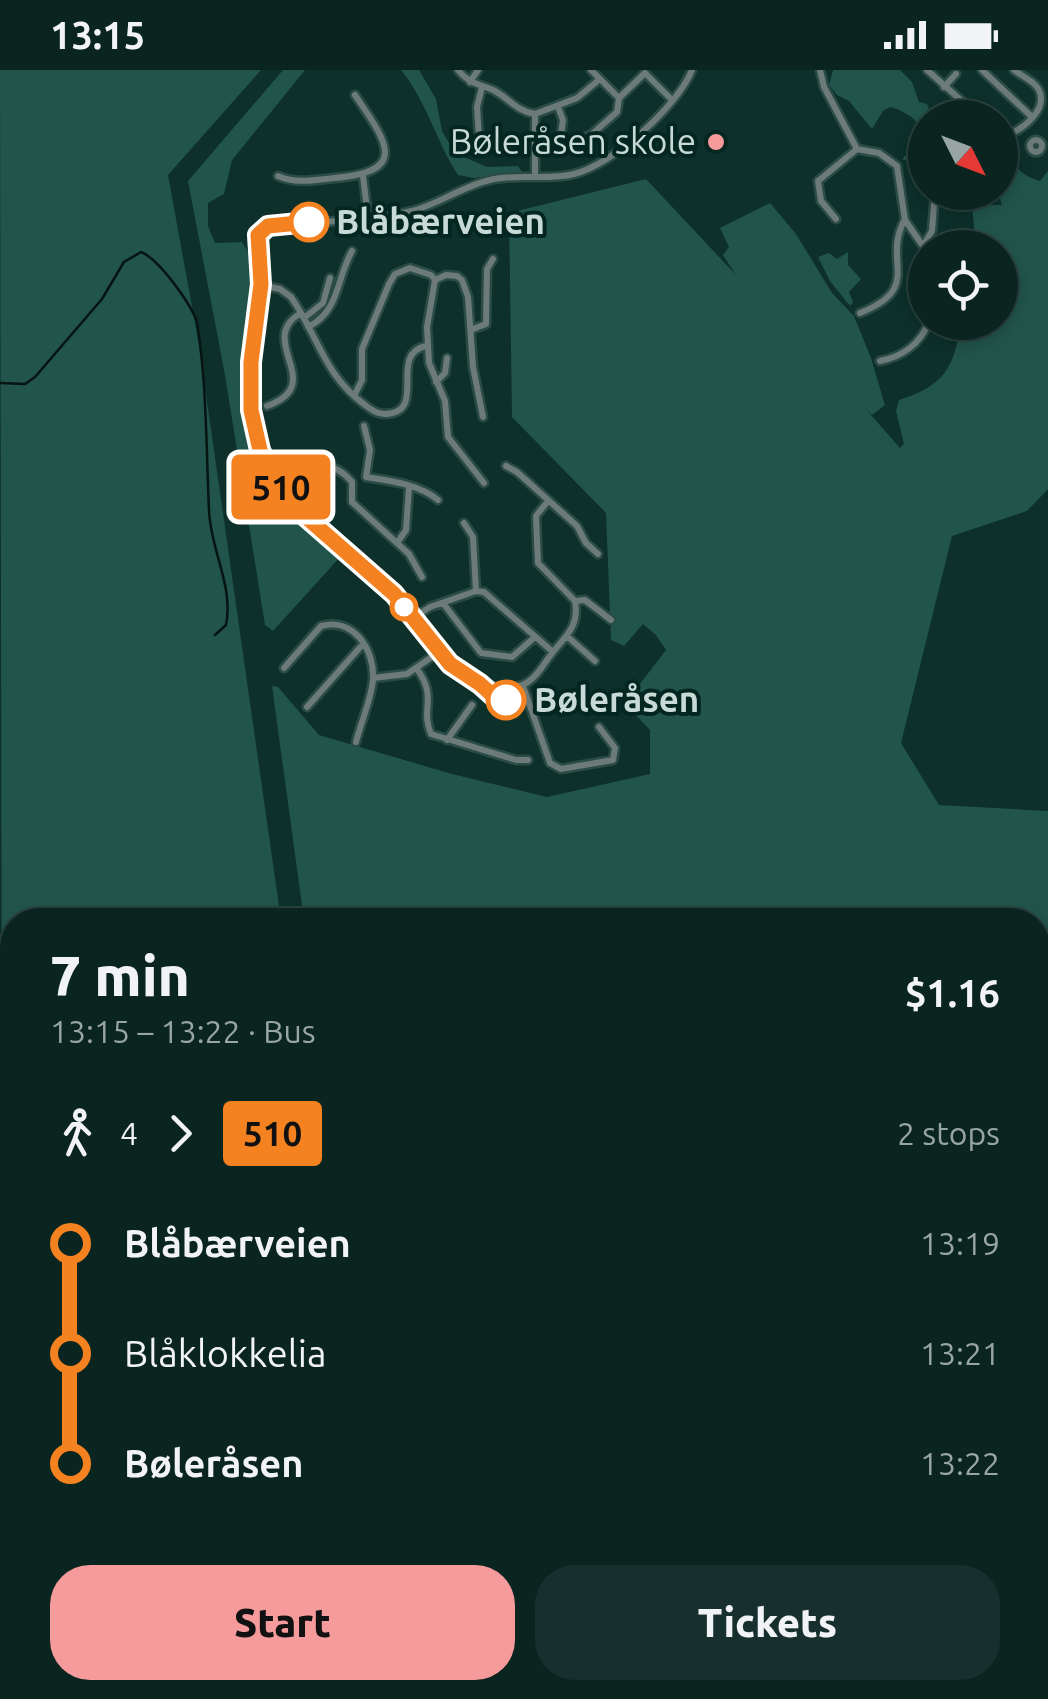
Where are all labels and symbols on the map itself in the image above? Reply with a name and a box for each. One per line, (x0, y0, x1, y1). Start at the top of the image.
north arrow (908, 100, 1018, 210)
place label: Bøleråsen skole (450, 121, 696, 161)
marker: Bøleråsen skole (705, 131, 727, 153)
place label: Blåbærveien (336, 201, 545, 241)
marker: Blåbærveien (290, 203, 328, 241)
line badge: 510 (224, 454, 338, 520)
unlabelled marker (391, 594, 417, 620)
place label: Bøleråsen (534, 679, 699, 719)
marker: Bøleråsen (487, 681, 525, 719)

